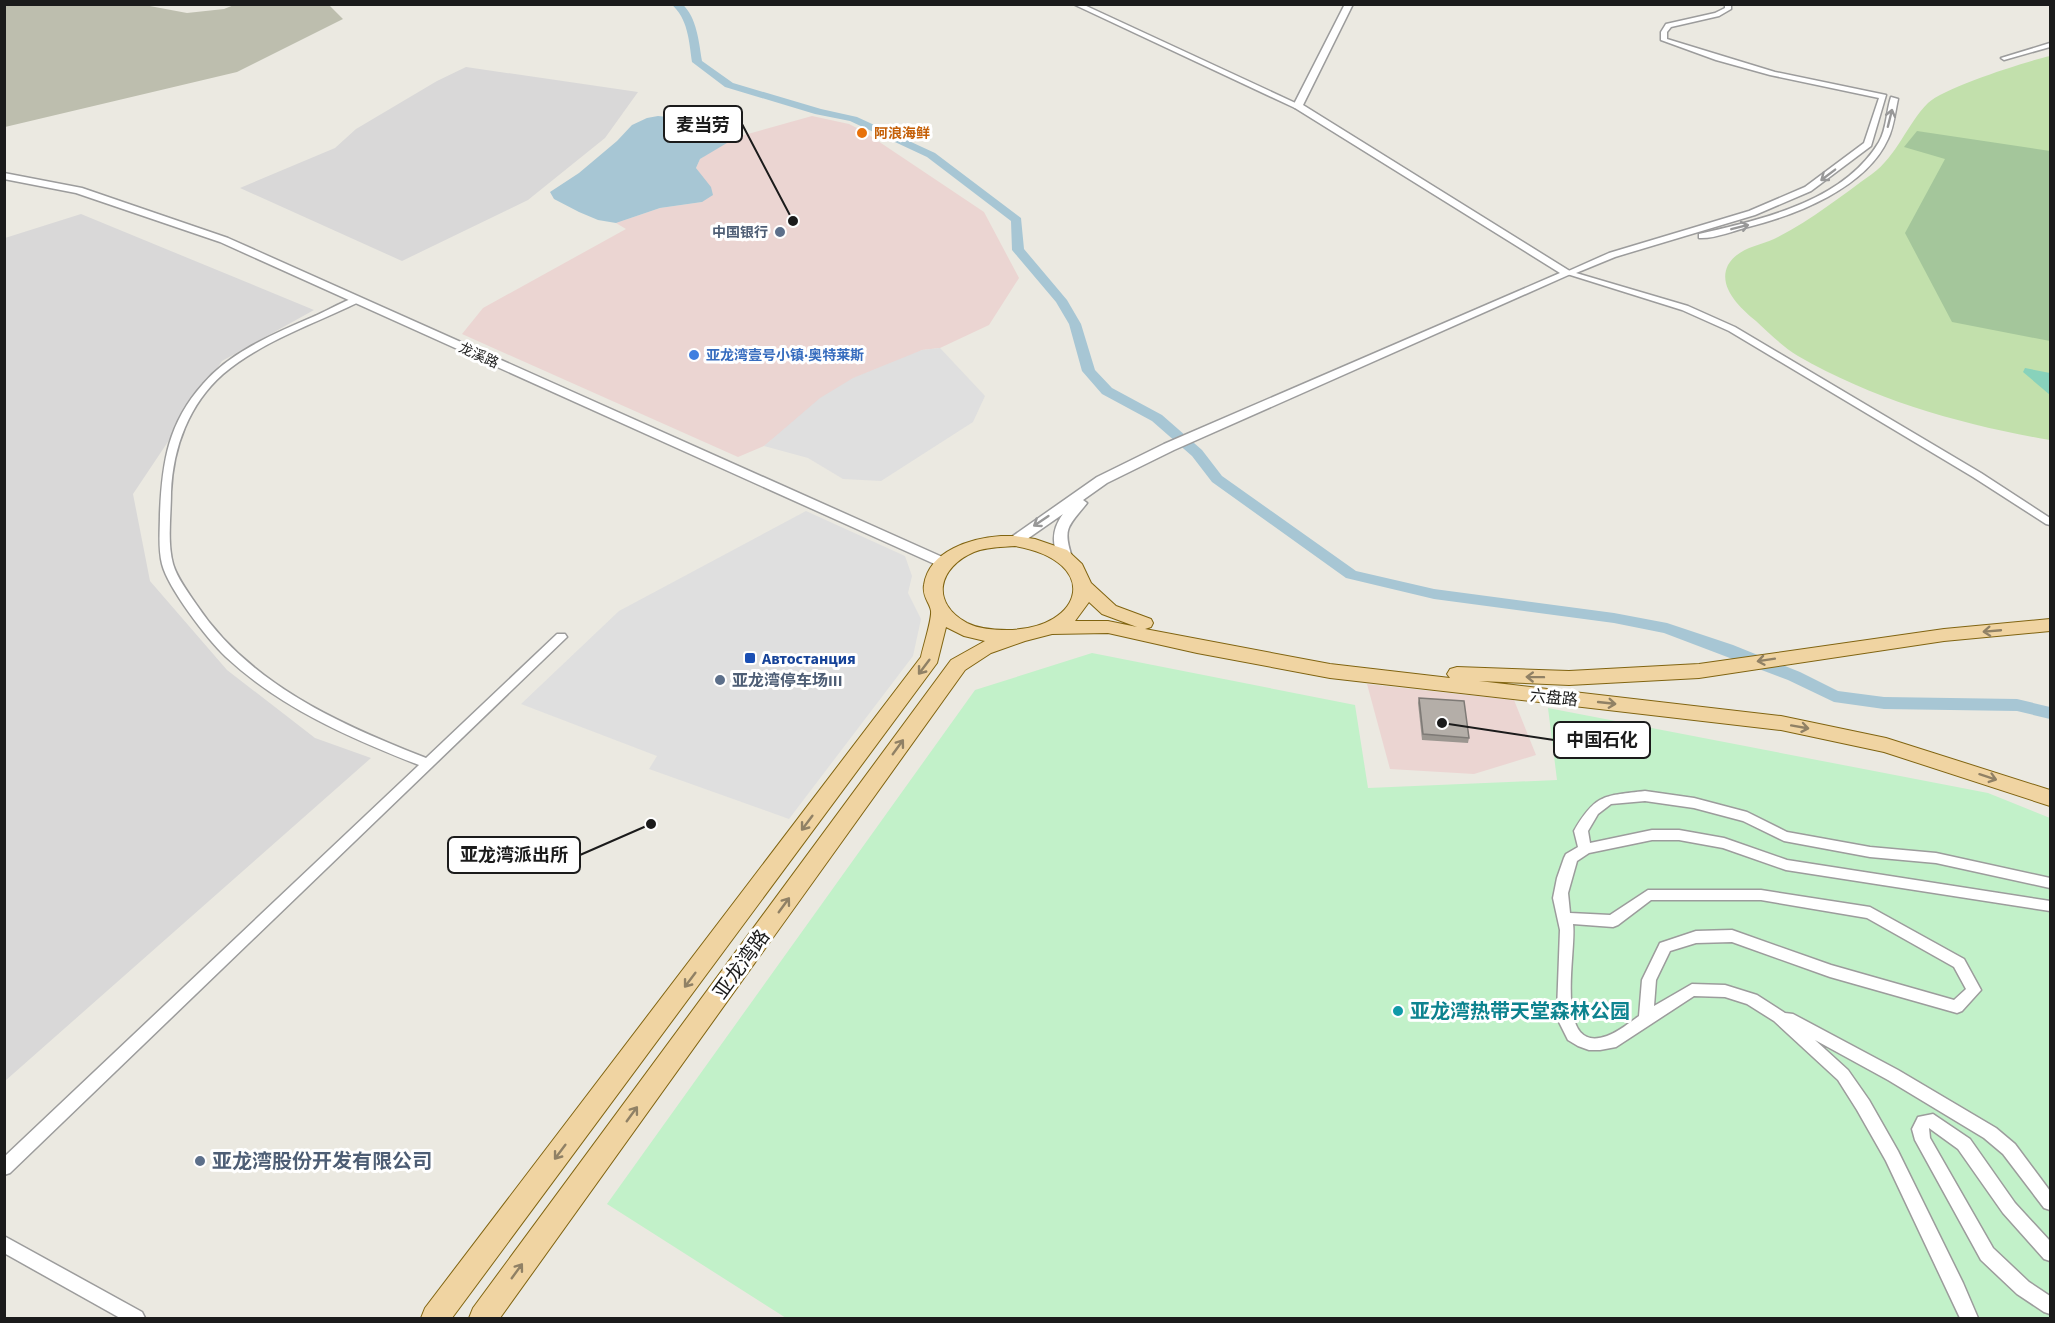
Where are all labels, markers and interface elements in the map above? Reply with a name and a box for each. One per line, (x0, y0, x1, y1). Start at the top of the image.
callout: 麦当劳 (664, 106, 742, 142)
one-way arrow (1884, 108, 1896, 127)
text: 麦当劳 (676, 113, 730, 138)
place label: 阿浪海鲜 (874, 124, 930, 144)
marker: 阿浪海鲜 (855, 126, 869, 140)
one-way arrow (1820, 169, 1836, 182)
one-way arrow (1730, 221, 1749, 233)
place label: 中国银行 (712, 223, 768, 243)
marker: 中国银行 (773, 225, 787, 239)
street label: 龙溪路 (455, 338, 502, 374)
place label: 亚龙湾壹号小镇·奥特莱斯 (706, 346, 864, 366)
marker: 亚龙湾壹号小镇·奥特莱斯 (687, 348, 701, 362)
one-way arrow (1033, 516, 1050, 528)
one-way arrow (1983, 626, 2003, 637)
place label: Автостанция (761, 648, 856, 670)
marker: Автостанция (743, 651, 757, 665)
one-way arrow (1756, 655, 1776, 666)
one-way arrow (917, 659, 930, 675)
place label: 亚龙湾停车场III (732, 670, 842, 692)
one-way arrow (1526, 672, 1546, 683)
marker: 亚龙湾停车场III (713, 673, 727, 687)
street label: 六盘路 (1529, 685, 1579, 711)
one-way arrow (1596, 698, 1616, 709)
one-way arrow (1790, 721, 1810, 732)
callout: 中国石化 (1554, 722, 1650, 758)
text: 中国石化 (1566, 728, 1638, 753)
one-way arrow (892, 740, 904, 756)
one-way arrow (1978, 773, 1997, 784)
one-way arrow (801, 815, 813, 831)
callout: 亚龙湾派出所 (448, 837, 580, 873)
text: 亚龙湾派出所 (460, 843, 568, 868)
one-way arrow (778, 898, 790, 914)
street label: 亚龙湾路 (707, 924, 777, 1005)
one-way arrow (684, 971, 696, 987)
place label: 亚龙湾热带天堂森林公园 (1410, 998, 1630, 1026)
marker: 亚龙湾热带天堂森林公园 (1391, 1004, 1405, 1018)
one-way arrow (626, 1106, 638, 1122)
one-way arrow (554, 1144, 566, 1160)
place label: 亚龙湾股份开发有限公司 (212, 1148, 432, 1176)
marker: 亚龙湾股份开发有限公司 (193, 1154, 207, 1168)
one-way arrow (511, 1264, 523, 1280)

